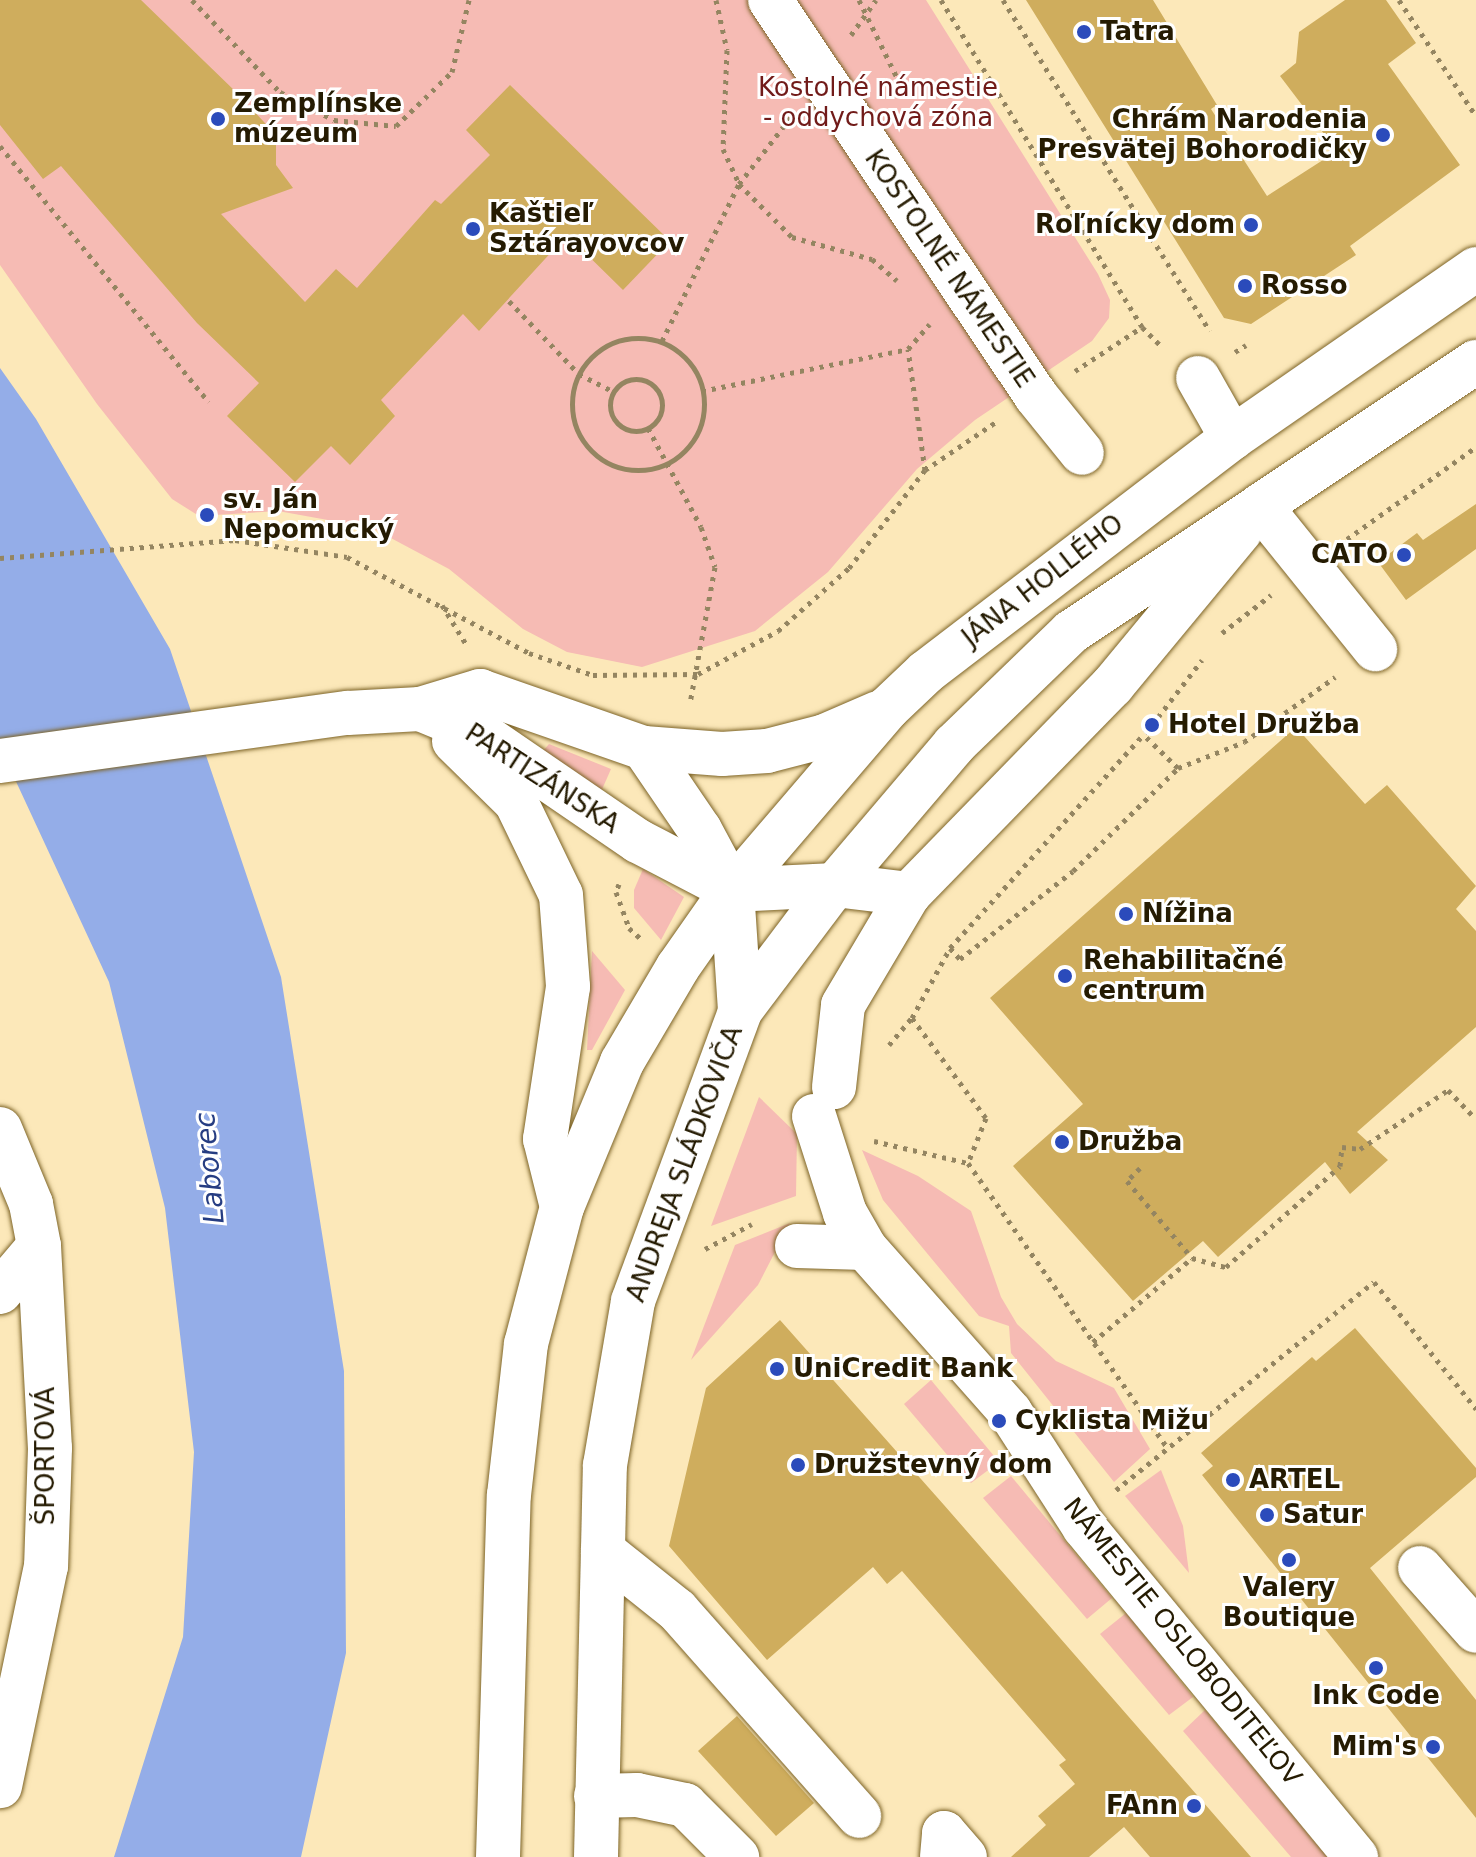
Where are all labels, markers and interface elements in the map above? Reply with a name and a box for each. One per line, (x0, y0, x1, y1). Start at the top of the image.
place label: Tatra (1100, 16, 1175, 48)
marker: Tatra (1075, 23, 1093, 41)
park label: Kostolné námestie - oddychová zóna (758, 72, 998, 134)
place label: Zemplínske múzeum (234, 88, 402, 150)
place label: Chrám Narodenia Presvätej Bohorodičky (1038, 104, 1367, 166)
marker: Zemplínske múzeum (209, 110, 227, 128)
marker: Chrám Narodenia Presvätej Bohorodičky (1374, 126, 1392, 144)
street label: KOSTOLNÉ NÁMESTIE (858, 144, 1040, 394)
place label: Kaštieľ Sztárayovcov (489, 198, 684, 260)
place label: Roľnícky dom (1035, 209, 1235, 241)
marker: Roľnícky dom (1242, 216, 1260, 234)
marker: Kaštieľ Sztárayovcov (464, 220, 482, 238)
place label: Rosso (1261, 270, 1348, 302)
marker: Rosso (1236, 277, 1254, 295)
place label: sv. Ján Nepomucký (223, 484, 394, 546)
marker: sv. Ján Nepomucký (198, 506, 216, 524)
street label: JÁNA HOLLÉHO (956, 508, 1130, 654)
place label: CATO (1311, 539, 1388, 571)
marker: CATO (1395, 546, 1413, 564)
place label: Hotel Družba (1168, 709, 1360, 741)
marker: Hotel Družba (1143, 716, 1161, 734)
street label: PARTIZÁNSKA (459, 718, 625, 840)
place label: Nížina (1142, 898, 1233, 930)
marker: Nížina (1117, 905, 1135, 923)
place label: Rehabilitačné centrum (1083, 945, 1284, 1006)
marker: Rehabilitačné centrum (1054, 965, 1076, 987)
street label: ANDREJA SLÁDKOVIČA (621, 1022, 749, 1306)
water label: Laborec (188, 1111, 232, 1225)
place label: Družba (1078, 1126, 1182, 1158)
marker: Družba (1053, 1133, 1071, 1151)
place label: UniCredit Bank (793, 1353, 1013, 1385)
marker: UniCredit Bank (768, 1360, 786, 1378)
street label: ŠPORTOVÁ (30, 1387, 62, 1525)
place label: Cyklista Mižu (1015, 1405, 1209, 1437)
marker: Cyklista Mižu (990, 1412, 1008, 1430)
place label: Družstevný dom (814, 1449, 1053, 1481)
marker: Družstevný dom (789, 1456, 807, 1474)
place label: ARTEL (1249, 1464, 1340, 1496)
marker: ARTEL (1224, 1471, 1242, 1489)
street label: NÁMESTIE OSLOBODITEĽOV (1056, 1492, 1308, 1792)
place label: Satur (1283, 1499, 1363, 1531)
marker: Satur (1258, 1506, 1276, 1524)
marker: Valery Boutique (1280, 1551, 1298, 1569)
place label: Valery Boutique (1223, 1572, 1355, 1634)
marker: Ink Code (1367, 1659, 1385, 1677)
place label: Ink Code (1312, 1680, 1440, 1712)
place label: Mim's (1332, 1731, 1417, 1763)
marker: Mim's (1424, 1738, 1442, 1756)
place label: FAnn (1106, 1790, 1178, 1822)
marker: FAnn (1185, 1797, 1203, 1815)

